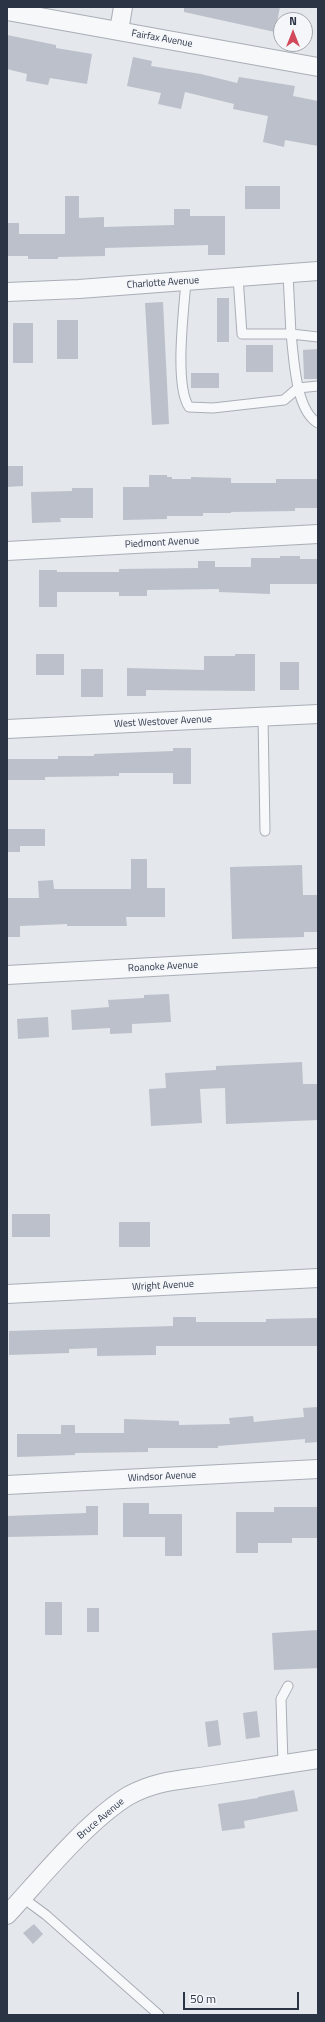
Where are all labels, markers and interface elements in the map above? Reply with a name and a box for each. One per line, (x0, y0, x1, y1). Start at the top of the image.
north arrow (273, 12, 313, 52)
text: N (289, 13, 297, 29)
street label: Fairfax Avenue (130, 28, 194, 50)
street label: Charlotte Avenue (126, 274, 200, 292)
street label: Piedmont Avenue (125, 535, 199, 551)
street label: West Westover Avenue (114, 713, 212, 731)
street label: Roanoke Avenue (128, 959, 198, 975)
street label: Wright Avenue (132, 1278, 194, 1294)
street label: Windsor Avenue (127, 1469, 197, 1485)
street label: Bruce Avenue (75, 1796, 127, 1842)
scale bar (185, 1984, 301, 2010)
text: 50 m (190, 1989, 216, 2008)

